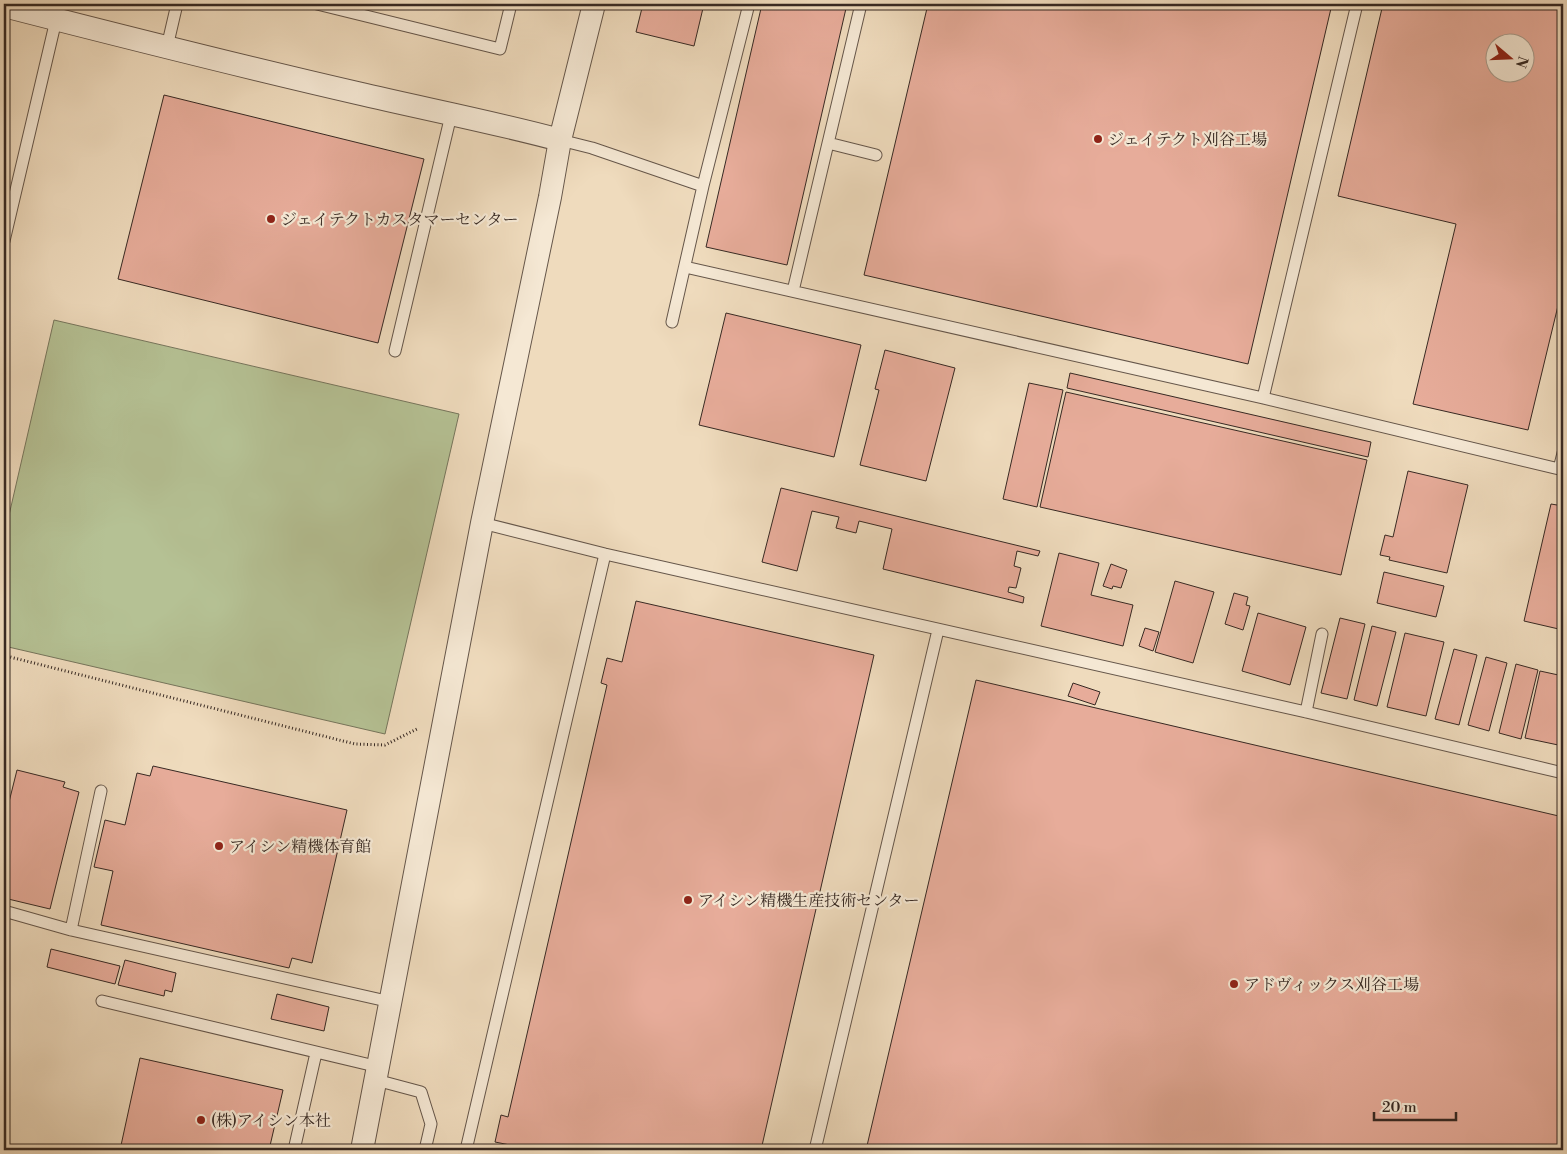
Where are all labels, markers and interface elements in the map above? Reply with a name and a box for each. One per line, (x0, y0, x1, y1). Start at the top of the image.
north arrow (1484, 32, 1534, 82)
text: N (1511, 54, 1532, 70)
place label: ジェイテクト刈谷工場 (1108, 130, 1267, 150)
marker: ジェイテクト刈谷工場 (1092, 133, 1104, 145)
place label: ジェイテクトカスタマーセンター (281, 210, 519, 230)
marker: ジェイテクトカスタマーセンター (265, 213, 277, 225)
place label: アイシン精機体育館 (229, 837, 371, 857)
marker: アイシン精機体育館 (213, 840, 225, 852)
place label: アイシン精機生産技術センター (698, 891, 920, 911)
marker: アイシン精機生産技術センター (682, 894, 694, 906)
place label: アドヴィックス刈谷工場 (1244, 975, 1419, 995)
marker: アドヴィックス刈谷工場 (1228, 978, 1240, 990)
scale bar (1374, 1089, 1457, 1121)
text: 20 m (1382, 1098, 1417, 1117)
place label: (株)アイシン本社 (211, 1111, 331, 1131)
marker: (株)アイシン本社 (195, 1114, 207, 1126)

